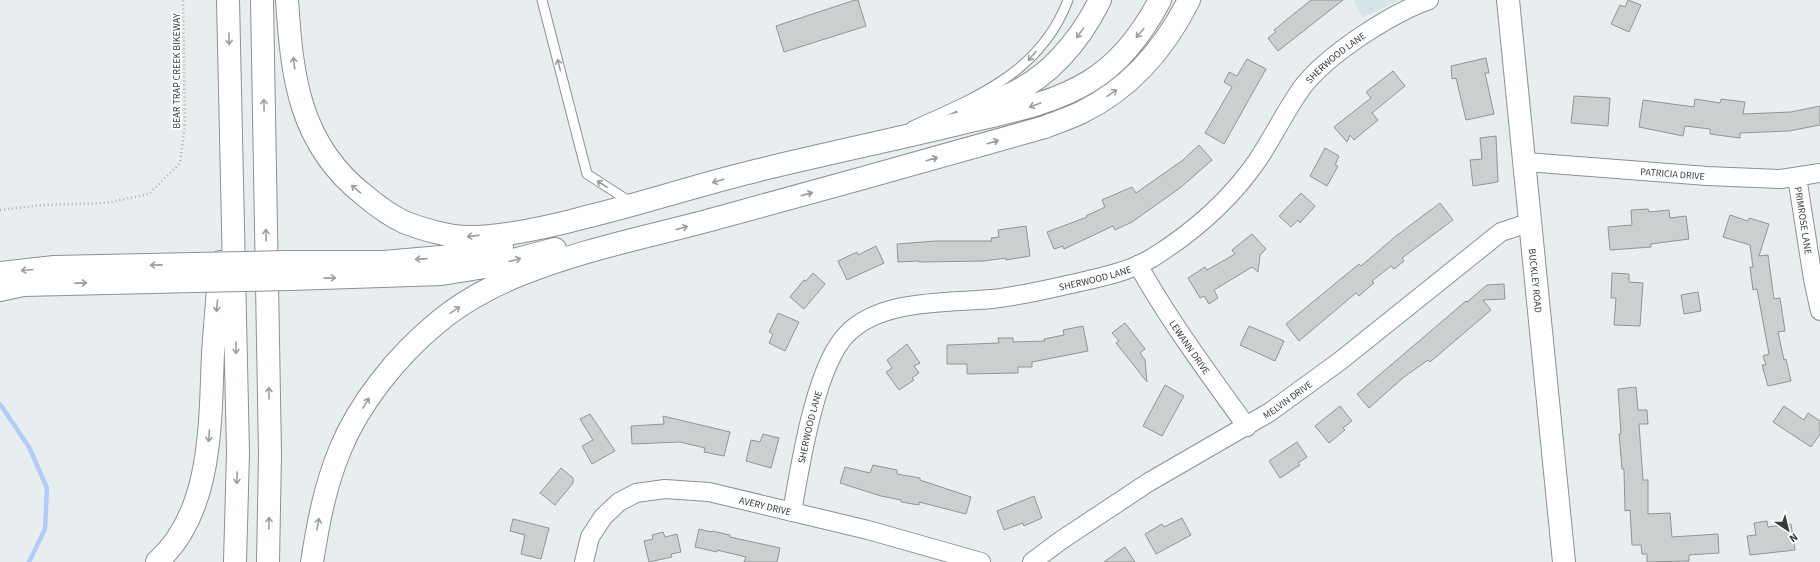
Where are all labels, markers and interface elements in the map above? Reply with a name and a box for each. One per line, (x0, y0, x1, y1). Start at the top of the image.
street label: BEAR TRAP CREEK BIKEWAY (170, 13, 184, 129)
one-way arrow (1076, 28, 1084, 39)
one-way arrow (1136, 28, 1145, 39)
street label: SHERWOOD LANE (1303, 29, 1369, 87)
one-way arrow (226, 32, 233, 45)
one-way arrow (1027, 51, 1037, 61)
one-way arrow (290, 57, 298, 70)
one-way arrow (555, 59, 562, 72)
one-way arrow (1106, 89, 1117, 97)
one-way arrow (260, 99, 267, 112)
one-way arrow (1028, 102, 1041, 109)
one-way arrow (986, 138, 999, 145)
one-way arrow (926, 154, 939, 162)
street label: PATRICIA DRIVE (1640, 165, 1705, 184)
one-way arrow (712, 178, 725, 185)
one-way arrow (597, 180, 608, 188)
one-way arrow (350, 184, 361, 193)
street label: PRIMROSE LANE (1791, 186, 1815, 255)
one-way arrow (800, 189, 813, 197)
one-way arrow (675, 224, 688, 231)
one-way arrow (262, 229, 270, 242)
one-way arrow (467, 233, 480, 240)
street label: BUCKLEY ROAD (1525, 248, 1545, 314)
one-way arrow (415, 255, 428, 262)
one-way arrow (508, 256, 521, 263)
one-way arrow (150, 261, 163, 268)
street label: SHERWOOD LANE (1058, 263, 1133, 295)
one-way arrow (21, 266, 34, 273)
one-way arrow (323, 274, 336, 282)
one-way arrow (74, 280, 87, 287)
one-way arrow (213, 299, 220, 312)
one-way arrow (449, 306, 460, 314)
street label: LEWANN DRIVE (1165, 317, 1213, 377)
one-way arrow (232, 341, 240, 354)
street label: MELVIN DRIVE (1260, 377, 1315, 423)
one-way arrow (265, 387, 273, 400)
street label: SHERWOOD LANE (795, 389, 826, 465)
one-way arrow (361, 398, 370, 409)
one-way arrow (205, 429, 212, 442)
one-way arrow (233, 471, 241, 484)
street label: AVERY DRIVE (738, 493, 793, 519)
north arrow (1768, 510, 1808, 550)
one-way arrow (265, 517, 273, 530)
one-way arrow (315, 517, 323, 530)
text: N (1786, 530, 1801, 546)

